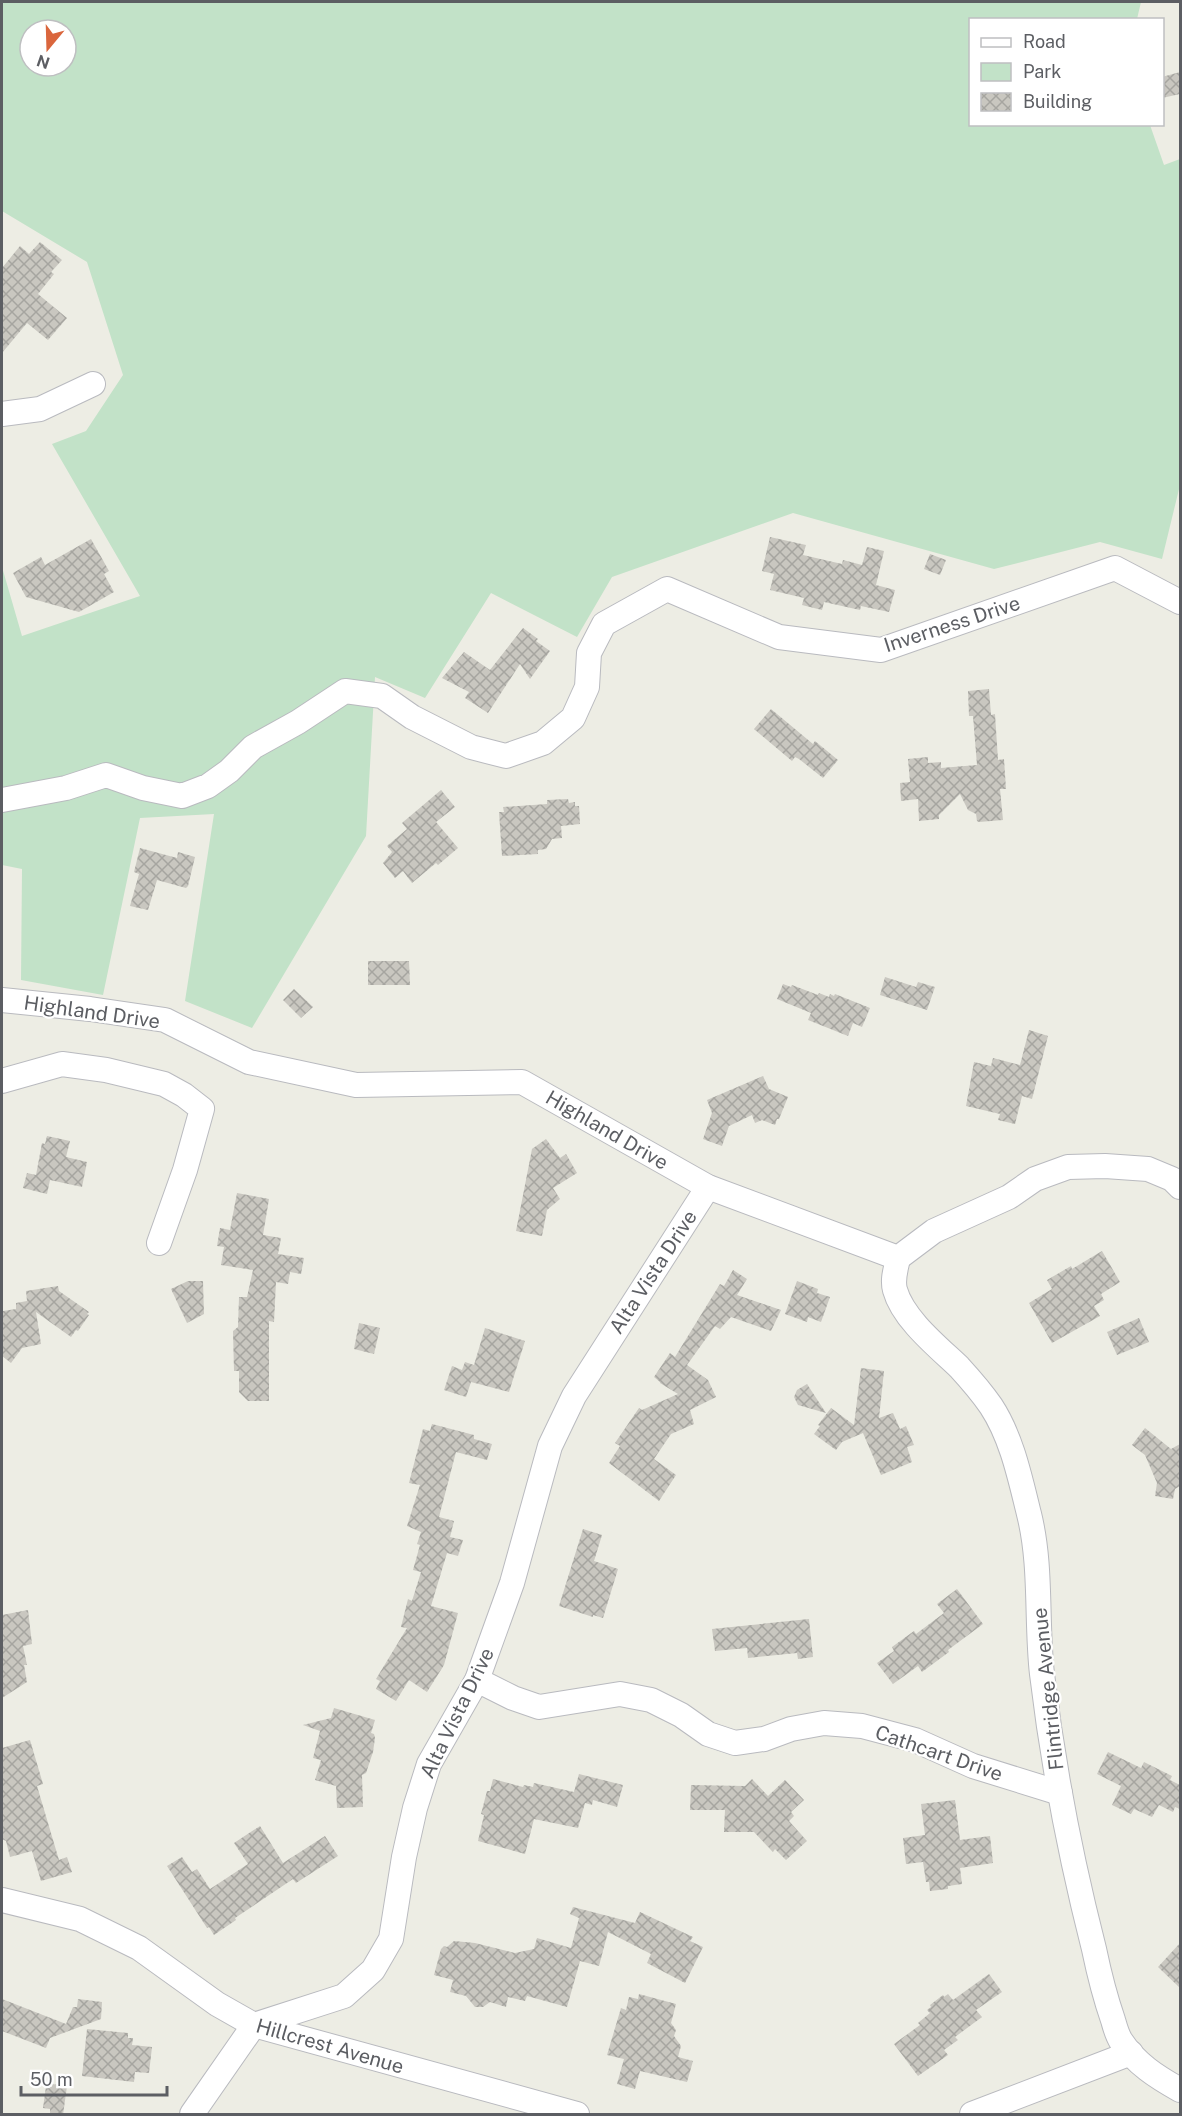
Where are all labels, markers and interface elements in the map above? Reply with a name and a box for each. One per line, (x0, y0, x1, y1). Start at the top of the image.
north arrow (18, 18, 78, 78)
legend (969, 18, 1164, 126)
text: Road (1023, 31, 1066, 52)
text: N (34, 51, 52, 73)
text: Park (1023, 61, 1061, 82)
text: Building (1023, 91, 1092, 112)
street label: Inverness Drive (881, 591, 1023, 657)
street label: Highland Drive (22, 991, 162, 1033)
street label: Highland Drive (541, 1085, 673, 1175)
street label: Alta Vista Drive (604, 1206, 702, 1338)
street label: Flintridge Avenue (1028, 1607, 1068, 1771)
street label: Alta Vista Drive (415, 1644, 499, 1782)
street label: Cathcart Drive (872, 1720, 1006, 1786)
street label: Hillcrest Avenue (253, 2013, 407, 2079)
scale bar (21, 2059, 166, 2097)
text: 50 m (30, 2069, 73, 2090)

